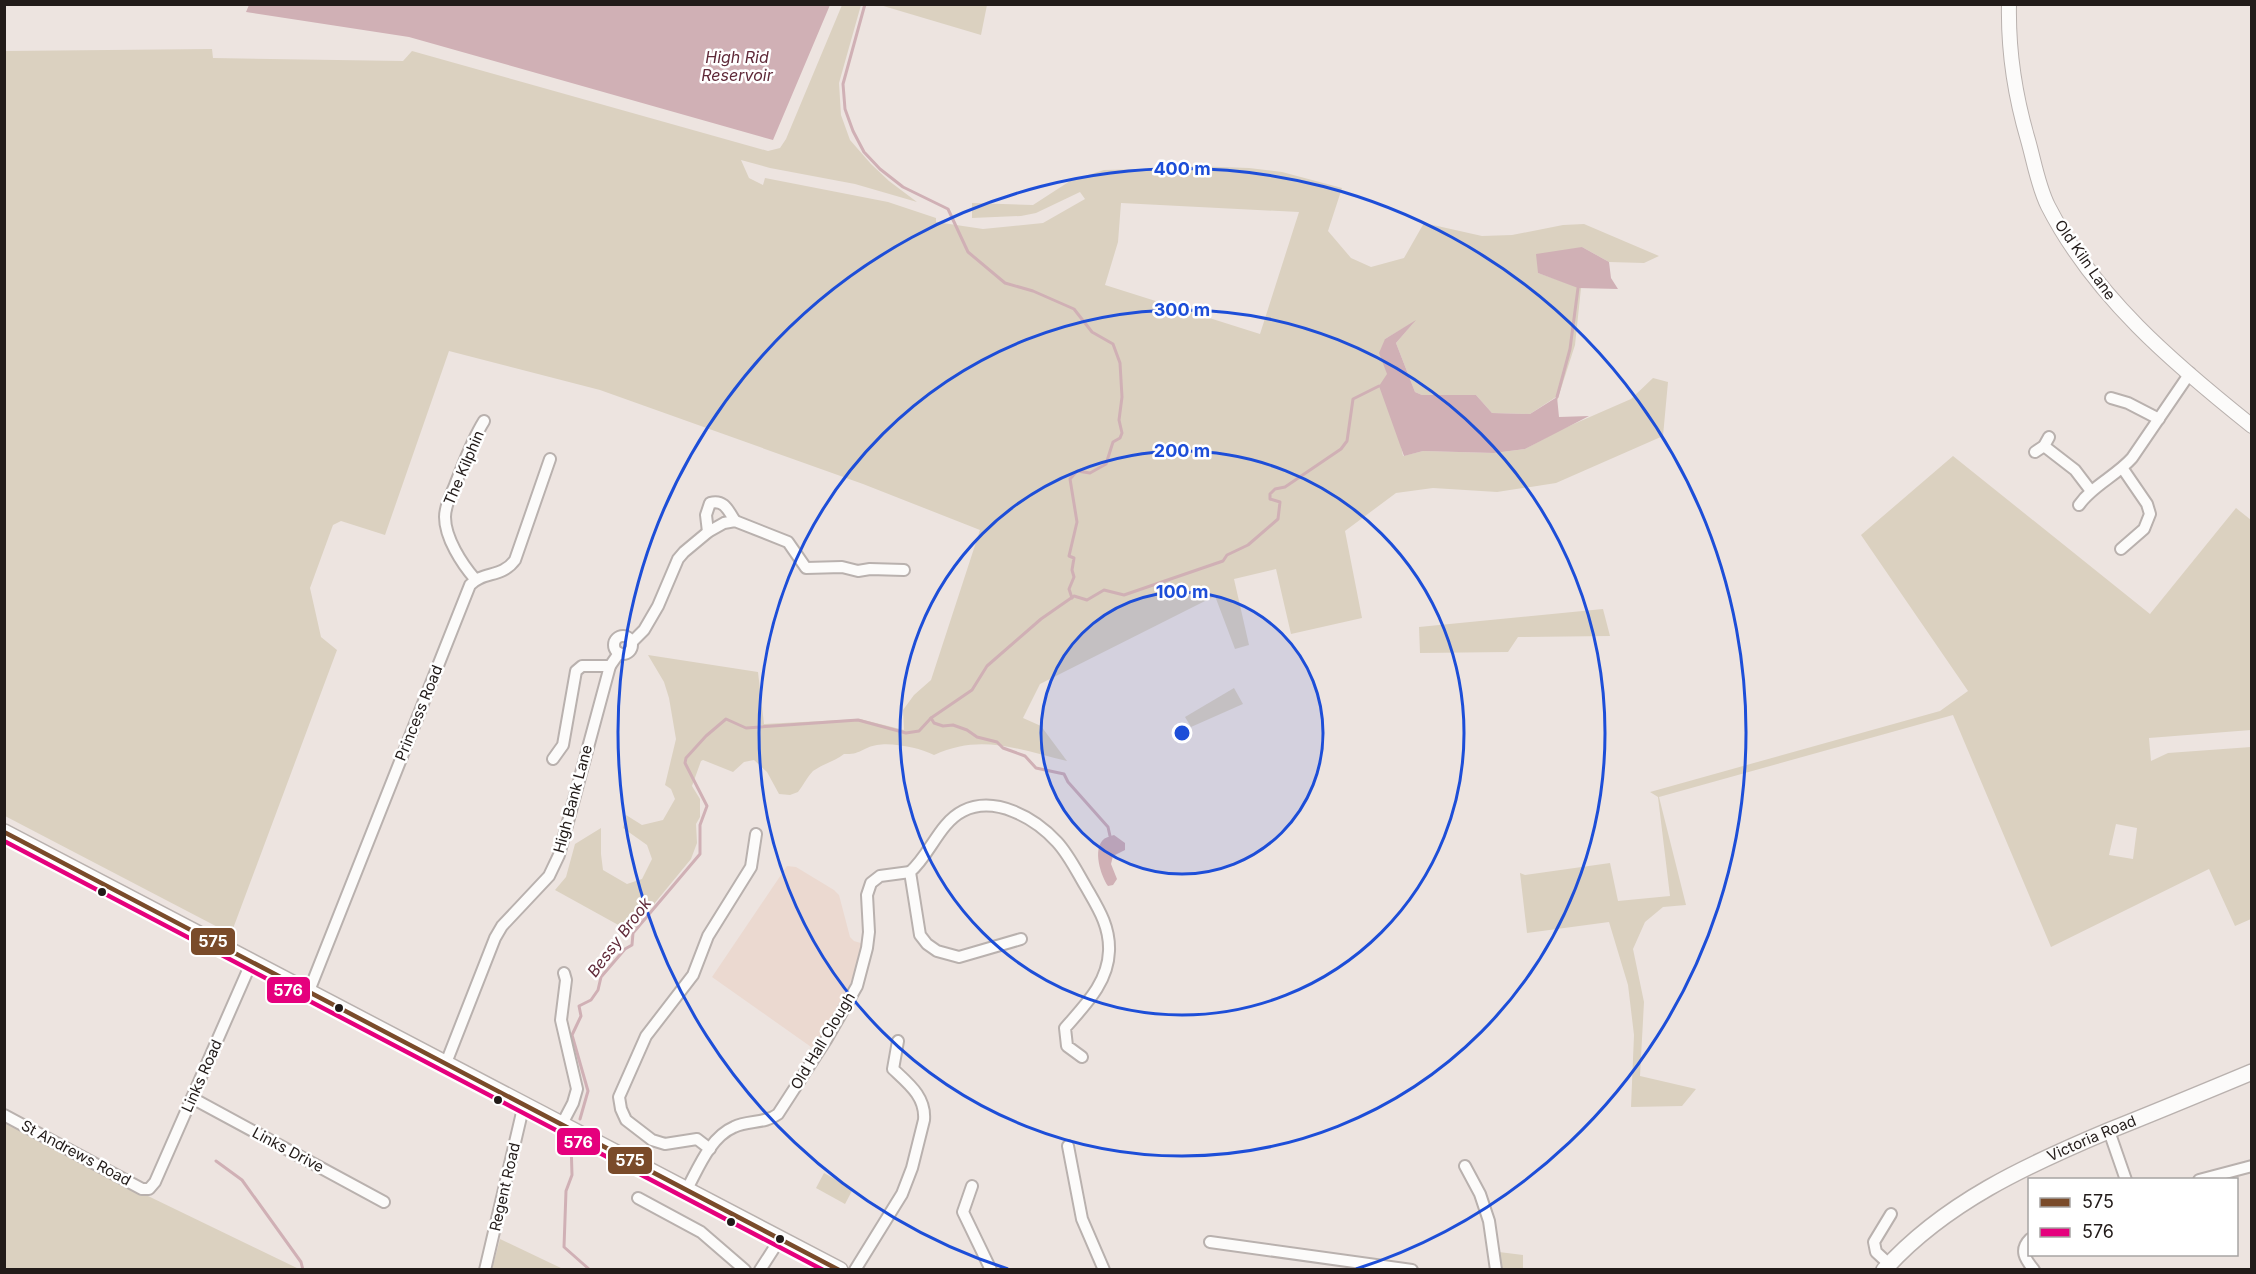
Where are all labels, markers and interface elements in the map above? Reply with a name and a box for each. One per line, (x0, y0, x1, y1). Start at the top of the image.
water label: High Rid Reservoir (701, 47, 774, 85)
text: 400 m (1153, 158, 1211, 179)
street label: Old Kiln Lane (2051, 216, 2120, 304)
text: 300 m (1154, 299, 1210, 320)
street label: The Kilphin (439, 427, 488, 508)
text: 200 m (1154, 440, 1210, 461)
text: 100 m (1156, 581, 1208, 602)
street label: Princess Road (391, 662, 446, 763)
centre of rings (1172, 723, 1192, 743)
street label: High Bank Lane (549, 743, 596, 855)
unlabelled marker (96, 886, 108, 898)
water label: Bessy Brook (583, 893, 655, 981)
line badge: 575 (190, 927, 236, 956)
text: 575 (198, 931, 228, 951)
line badge: 576 (266, 976, 311, 1004)
text: 576 (273, 980, 303, 1000)
street label: Old Hall Clough (786, 989, 859, 1093)
unlabelled marker (333, 1002, 345, 1014)
street label: Links Road (177, 1037, 226, 1115)
unlabelled marker (492, 1094, 504, 1106)
street label: Victoria Road (2044, 1111, 2139, 1165)
street label: St Andrews Road (18, 1116, 134, 1189)
street label: Links Drive (249, 1123, 327, 1176)
line badge: 576 (556, 1127, 601, 1156)
text: 576 (563, 1132, 593, 1152)
street label: Regent Road (485, 1141, 524, 1233)
line badge: 575 (607, 1146, 653, 1175)
text: 575 (615, 1150, 645, 1170)
legend (2028, 1178, 2238, 1256)
text: 575 (2082, 1191, 2114, 1212)
unlabelled marker (725, 1216, 737, 1228)
text: 576 (2082, 1221, 2114, 1242)
unlabelled marker (774, 1233, 786, 1245)

